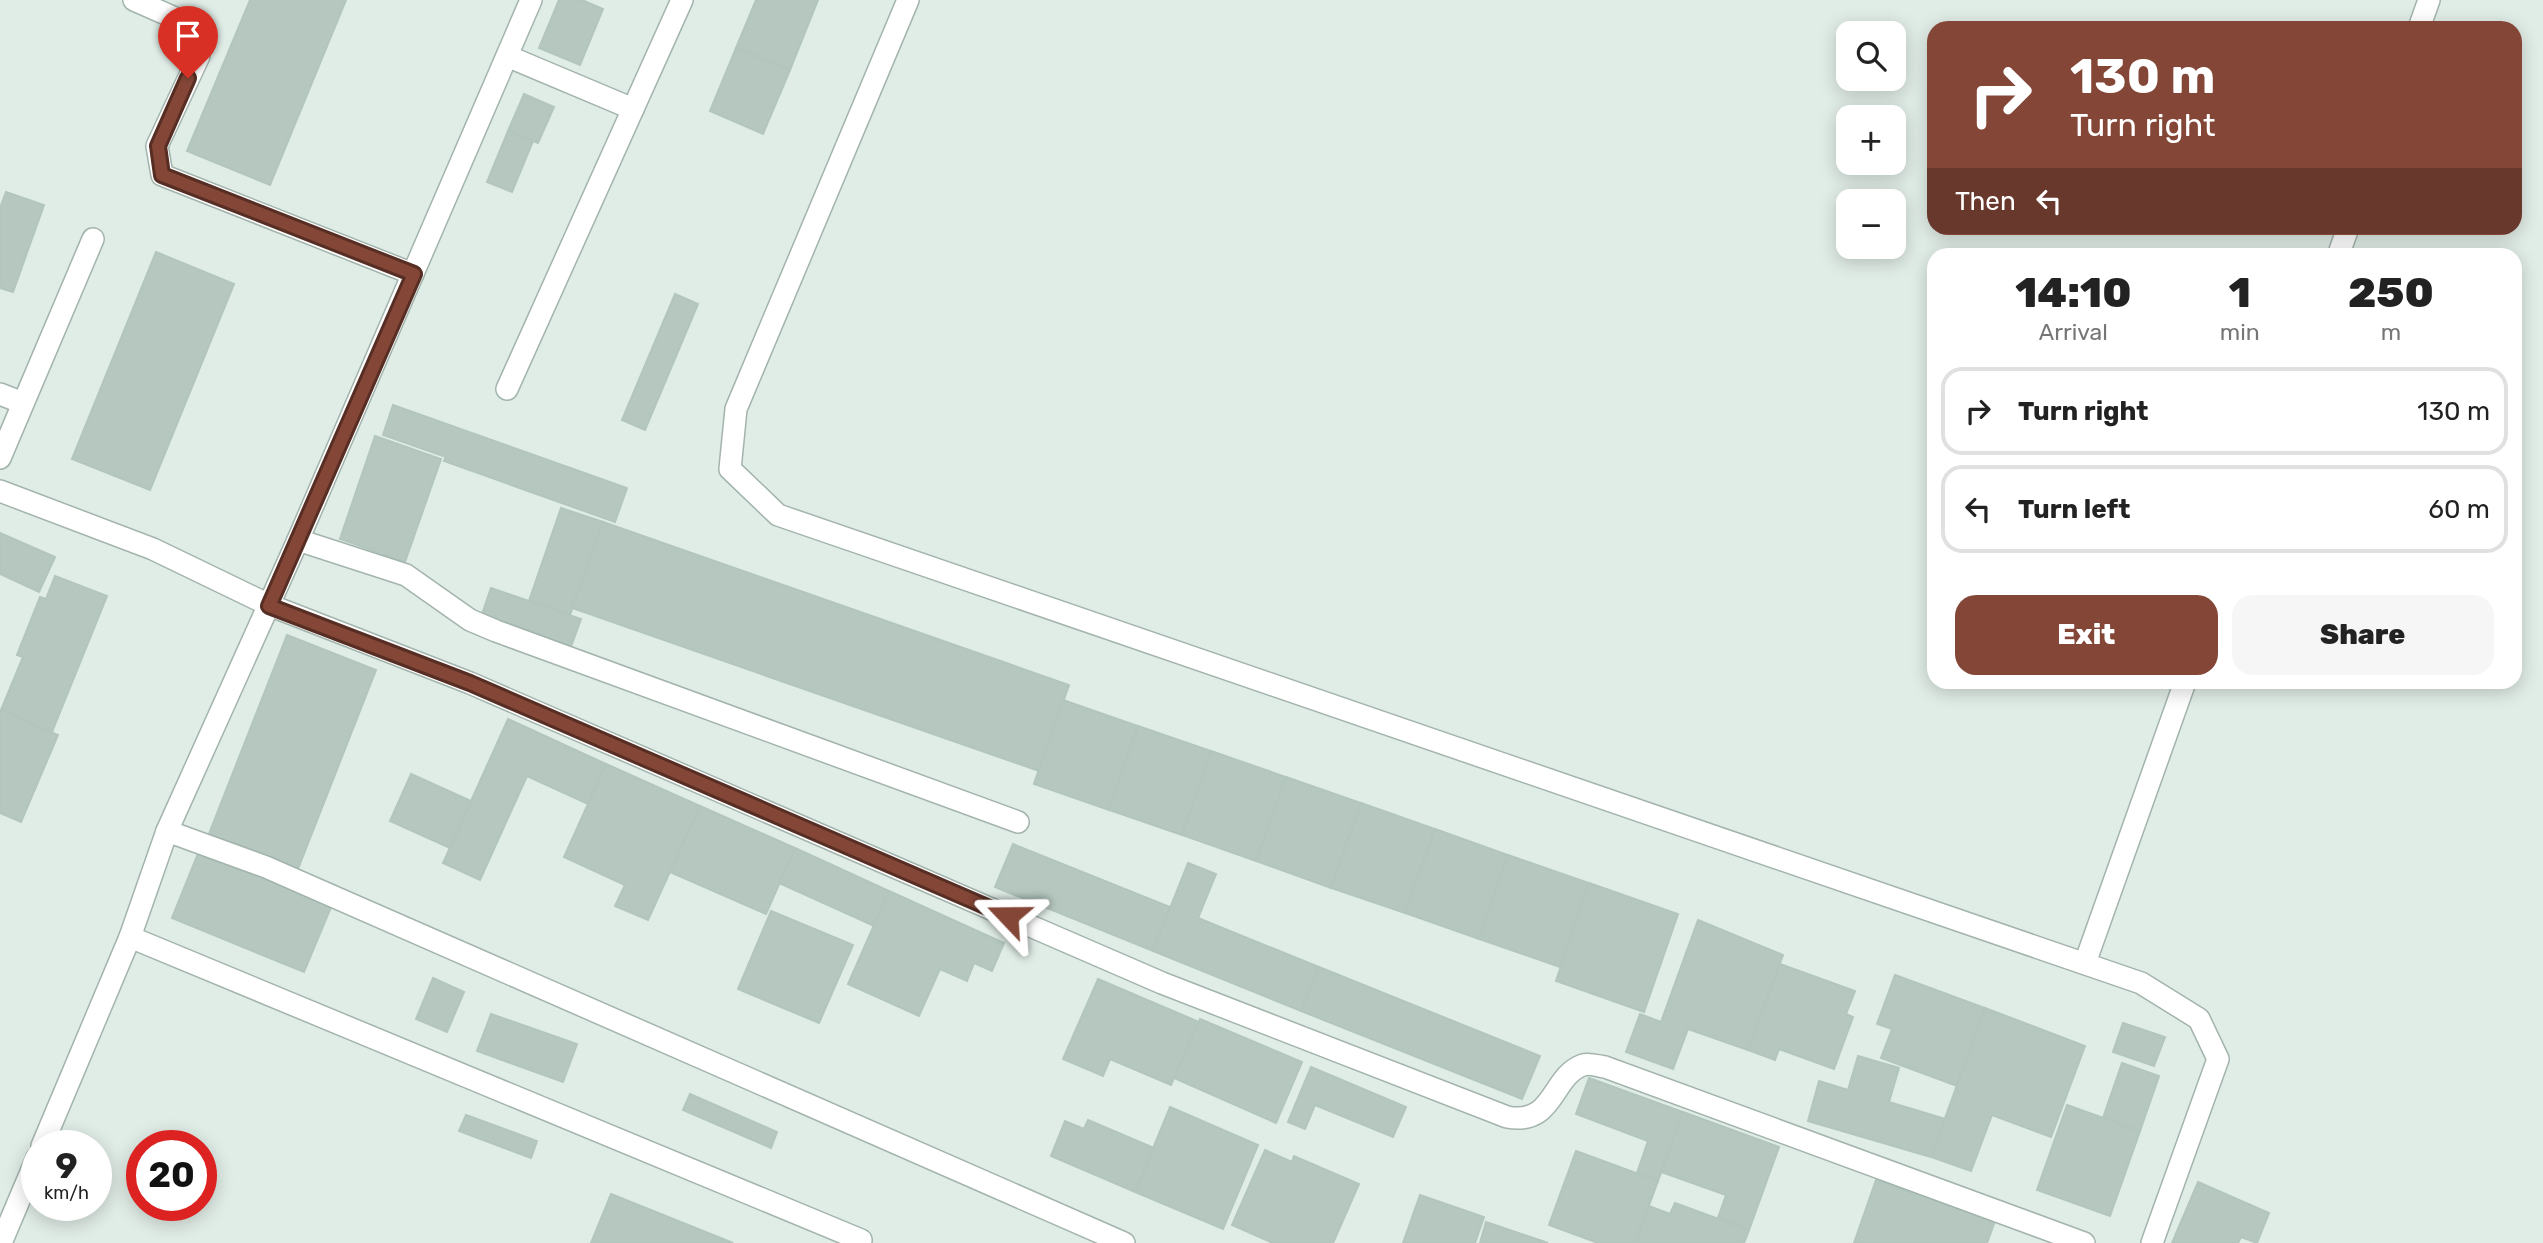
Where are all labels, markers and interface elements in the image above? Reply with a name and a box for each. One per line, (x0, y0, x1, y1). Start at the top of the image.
pin (158, 6, 218, 78)
icon: arrive (169, 17, 207, 55)
map controls (1836, 21, 1906, 259)
button: search (1836, 21, 1906, 91)
text: 130 m (2070, 47, 2215, 105)
icon: right (1955, 49, 2046, 140)
button: + (1836, 105, 1906, 175)
text: Turn right (2070, 106, 2215, 144)
icon: left (2030, 182, 2068, 220)
text: Then (1955, 186, 2016, 217)
button: − (1836, 189, 1906, 259)
text: 14:10 (2015, 268, 2132, 318)
text: 1 (2229, 268, 2251, 318)
text: 250 (2348, 268, 2434, 318)
text: Arrival (2039, 318, 2108, 346)
text: min (2220, 318, 2260, 346)
text: m (2381, 318, 2401, 346)
icon: right (1959, 392, 1997, 430)
text: Turn right (2018, 396, 2148, 427)
text: 130 m (2417, 396, 2490, 427)
icon: left (1959, 490, 1997, 528)
text: Turn left (2018, 494, 2130, 525)
text: 60 m (2428, 494, 2490, 525)
button: Exit (1955, 595, 2218, 675)
button: Share (2232, 595, 2494, 675)
position arrow (971, 879, 1045, 953)
speed limit sign: 20 (126, 1130, 217, 1221)
text: 9 (55, 1145, 78, 1187)
text: km/h (44, 1182, 89, 1204)

